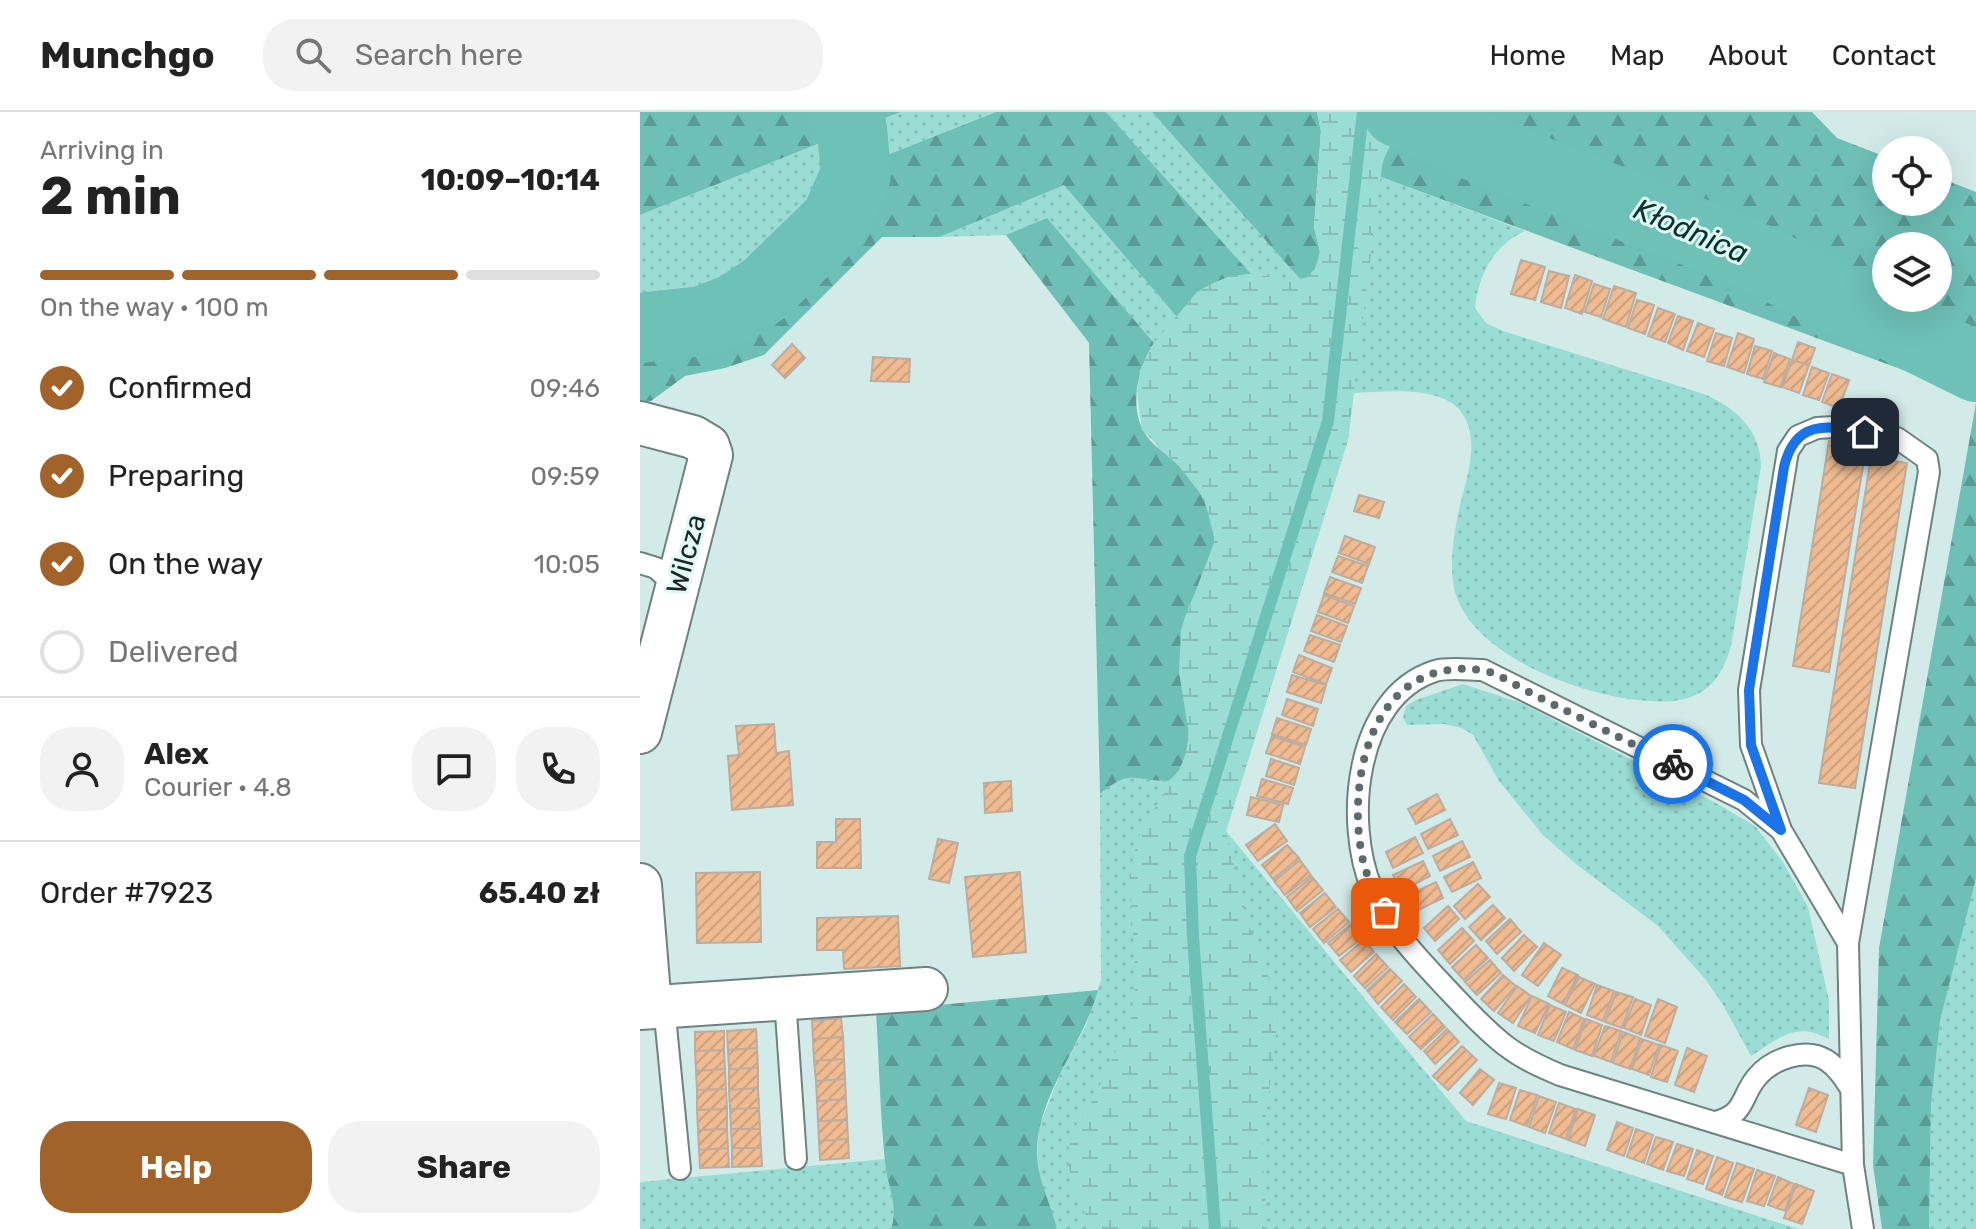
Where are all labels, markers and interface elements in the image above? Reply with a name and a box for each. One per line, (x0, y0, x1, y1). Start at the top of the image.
search box (263, 19, 823, 91)
text: Munchgo (40, 32, 215, 78)
icon: search (291, 33, 335, 77)
text: Search here (355, 37, 523, 73)
text: Home (1489, 39, 1566, 72)
text: Map (1610, 39, 1664, 72)
text: About (1708, 39, 1788, 72)
text: Contact (1832, 39, 1936, 72)
text: Arriving in (40, 135, 164, 166)
map controls (1872, 136, 1952, 312)
button: locate (1872, 136, 1952, 216)
text: 10:09–10:14 (421, 162, 600, 198)
text: 2 min (40, 165, 181, 227)
water label: Kłodnica (1628, 191, 1754, 271)
button: layers (1872, 232, 1952, 312)
text: On the way · 100 m (40, 292, 269, 323)
icon: check (40, 366, 84, 410)
text: Confirmed (108, 370, 252, 406)
text: 09:46 (530, 373, 600, 404)
pin (1831, 398, 1899, 466)
icon: home (1843, 410, 1887, 454)
icon: check (40, 454, 84, 498)
text: Preparing (108, 458, 244, 494)
text: 09:59 (531, 461, 600, 492)
street label: Wilcza (660, 511, 712, 597)
icon: check (40, 542, 84, 586)
text: On the way (108, 546, 263, 582)
text: 10:05 (534, 549, 600, 580)
text: Delivered (108, 634, 239, 670)
courier (1633, 724, 1713, 804)
button: person (40, 727, 124, 811)
button: chat (412, 727, 496, 811)
button: phone (516, 727, 600, 811)
text: Alex (144, 736, 209, 772)
icon: bike (1651, 742, 1695, 786)
text: Courier · 4.8 (144, 772, 292, 803)
text: Order #7923 (40, 875, 213, 911)
text: 65.40 zł (479, 875, 600, 911)
pin (1351, 878, 1419, 946)
icon: bag (1363, 890, 1407, 934)
button: Help (40, 1121, 312, 1213)
button: Share (328, 1121, 600, 1213)

